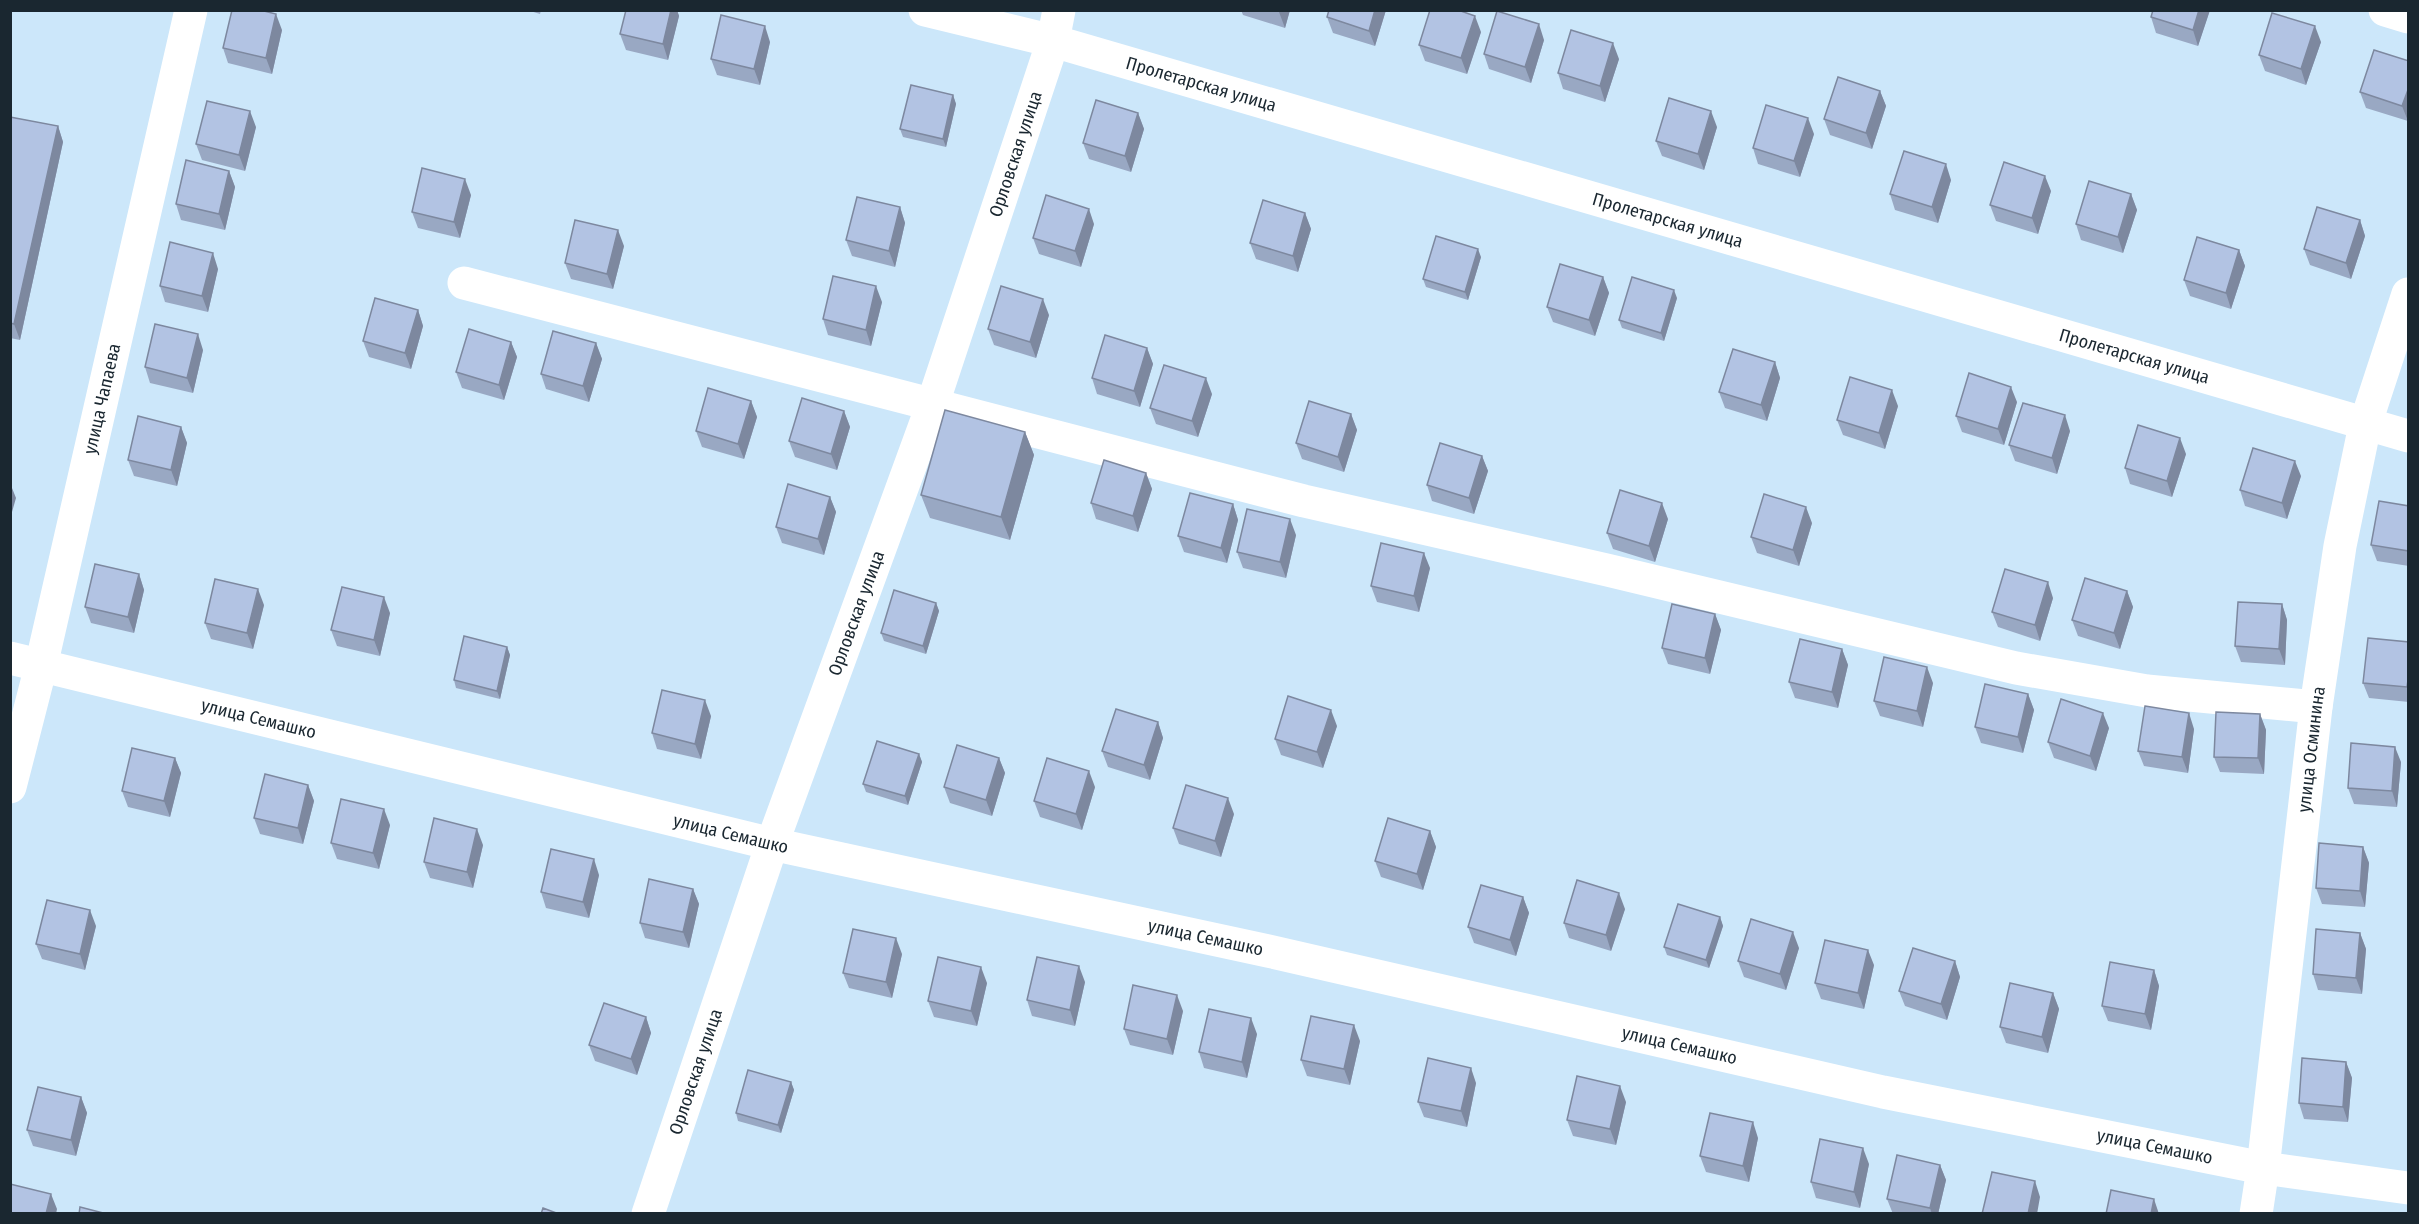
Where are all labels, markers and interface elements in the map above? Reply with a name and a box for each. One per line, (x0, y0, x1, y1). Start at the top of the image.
street label: Пролетарская улица (1123, 52, 1279, 117)
street label: Орловская улица (984, 88, 1047, 220)
street label: Пролетарская улица (1590, 188, 1746, 253)
street label: Пролетарская улица (2057, 324, 2212, 389)
street label: улица Чапаева (79, 341, 125, 456)
street label: Орловская улица (823, 547, 889, 679)
street label: улица Осминина (2293, 685, 2330, 814)
street label: улица Семашко (199, 694, 318, 743)
street label: улица Семашко (671, 809, 790, 858)
street label: улица Семашко (1146, 914, 1265, 961)
street label: Орловская улица (664, 1006, 727, 1138)
street label: улица Семашко (1620, 1022, 1739, 1069)
street label: улица Семашко (2095, 1124, 2215, 1169)

